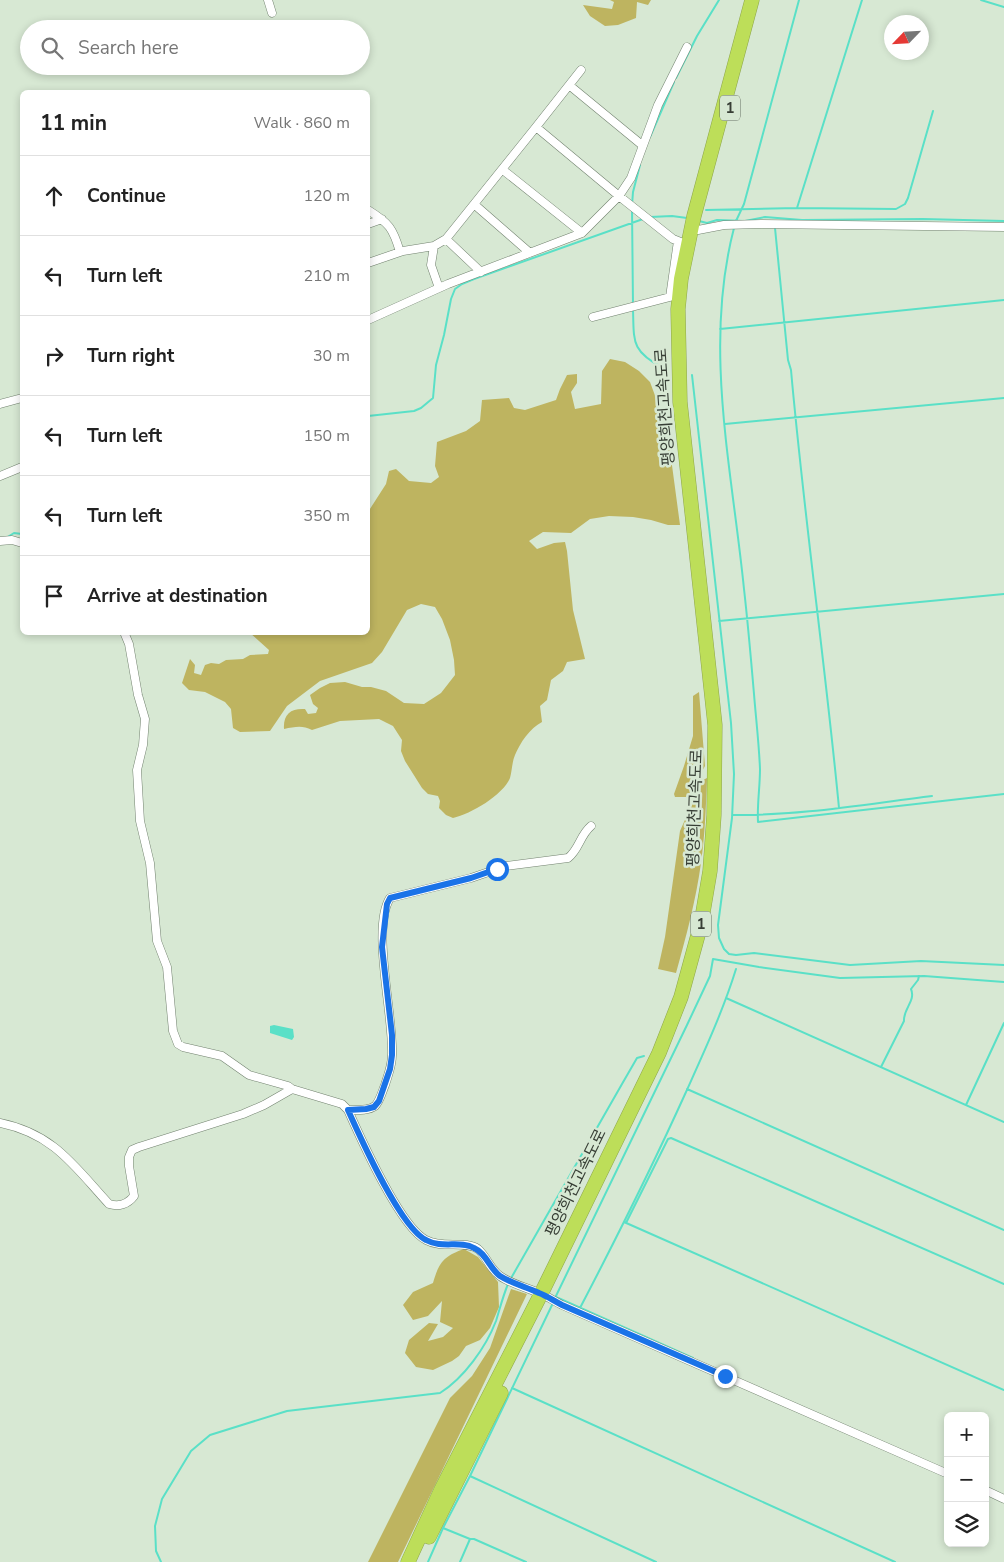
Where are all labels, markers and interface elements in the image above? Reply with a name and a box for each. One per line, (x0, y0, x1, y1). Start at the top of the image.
north arrow (884, 15, 929, 60)
search box (20, 20, 370, 75)
icon: search (38, 34, 66, 62)
text: Search here (78, 35, 179, 61)
road number: 1 (720, 96, 740, 120)
text: 11 min (40, 109, 107, 137)
text: Walk · 860 m (254, 112, 350, 134)
icon: ahead (40, 182, 68, 210)
text: Continue (87, 183, 166, 209)
text: 120 m (303, 185, 350, 207)
icon: left (40, 262, 68, 290)
text: Turn left (87, 263, 162, 289)
text: 210 m (303, 265, 350, 287)
icon: right (40, 342, 68, 370)
text: Turn right (87, 343, 174, 369)
text: 30 m (313, 345, 350, 367)
street label: 평양희천고속도로 (650, 347, 680, 467)
icon: left (40, 422, 68, 450)
text: Turn left (87, 423, 162, 449)
text: 150 m (303, 425, 350, 447)
icon: left (40, 502, 68, 530)
text: Turn left (87, 503, 162, 529)
text: 350 m (303, 505, 350, 527)
icon: arrive (40, 582, 68, 610)
text: Arrive at destination (87, 583, 268, 609)
street label: 평양희천고속도로 (682, 748, 708, 867)
route start (486, 858, 509, 881)
road number: 1 (691, 912, 711, 936)
street label: 평양희천고속도로 (540, 1125, 612, 1241)
route end (714, 1365, 737, 1388)
map controls (944, 1412, 989, 1547)
button: + (944, 1412, 989, 1457)
button: − (944, 1457, 989, 1502)
button: layers (944, 1502, 989, 1547)

